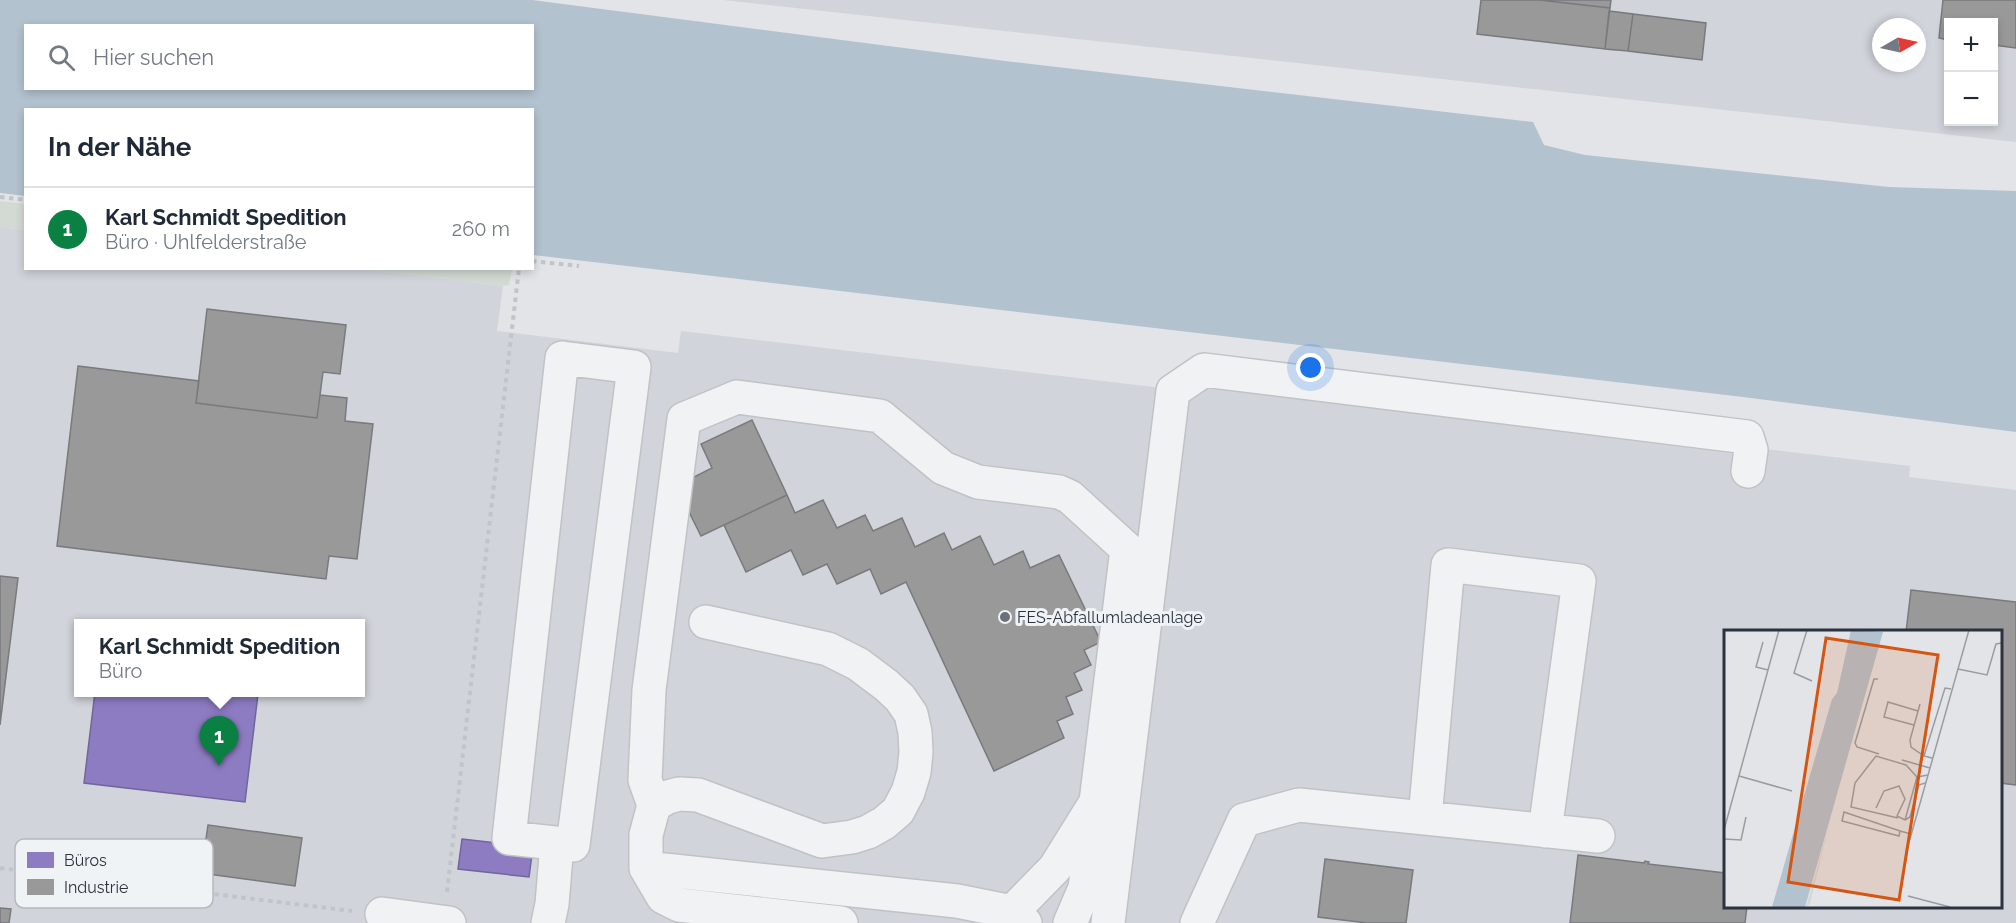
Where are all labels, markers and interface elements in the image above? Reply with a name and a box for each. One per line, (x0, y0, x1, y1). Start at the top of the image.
north arrow (1872, 18, 1926, 72)
map controls (1944, 18, 1998, 126)
button: + (1944, 18, 1998, 72)
search box (24, 24, 534, 90)
icon: search (45, 41, 78, 74)
text: Hier suchen (93, 44, 214, 70)
button: − (1944, 72, 1998, 126)
text: In der Nähe (48, 132, 191, 162)
text: Karl Schmidt Spedition (105, 204, 347, 230)
text: 1 (63, 217, 72, 241)
text: 260 m (452, 217, 510, 241)
text: Büro · Uhlfelderstraße (105, 230, 307, 254)
your location (1296, 353, 1325, 382)
place label: FES-Abfallumladeanlage (1017, 608, 1203, 627)
marker: FES-Abfallumladeanlage (998, 610, 1012, 624)
popup (74, 619, 365, 697)
inset map (1724, 630, 2001, 908)
text: Karl Schmidt Spedition (99, 633, 340, 659)
text: Büro (99, 659, 143, 683)
pin: 1 (200, 716, 238, 766)
legend (15, 839, 213, 908)
text: Büros (64, 851, 107, 870)
text: Industrie (64, 878, 128, 897)

